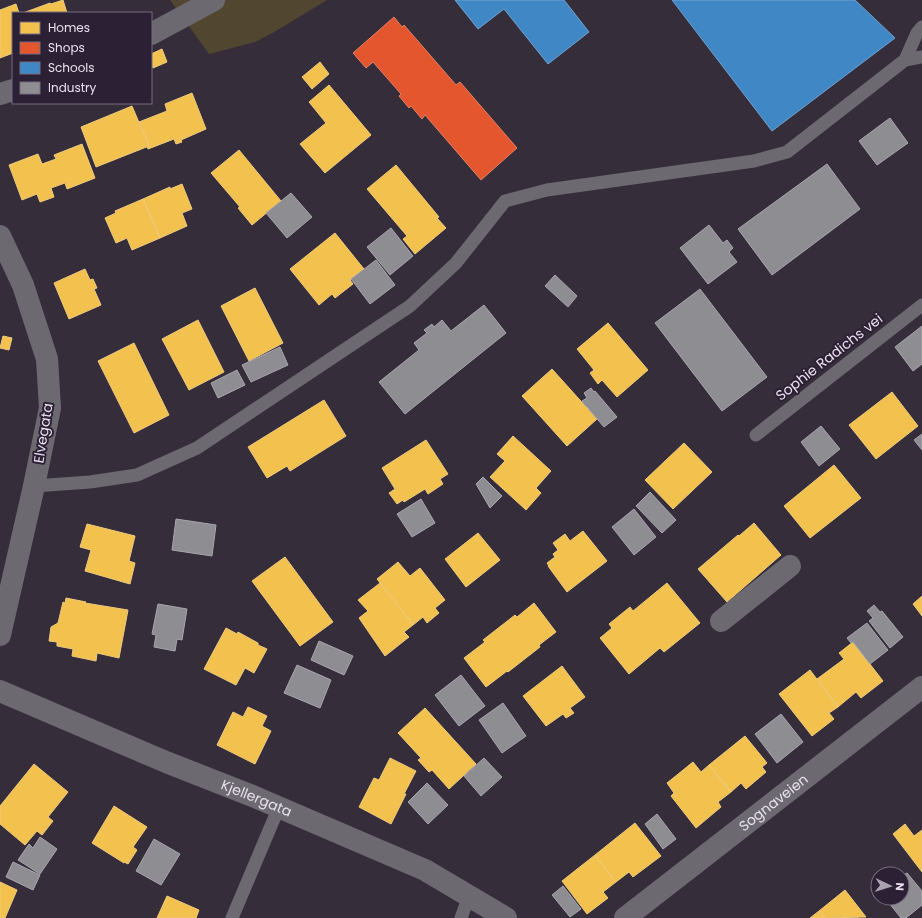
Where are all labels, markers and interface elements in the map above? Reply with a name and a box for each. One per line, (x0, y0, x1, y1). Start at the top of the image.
legend (12, 12, 152, 104)
text: Homes (48, 19, 90, 36)
text: Shops (48, 39, 85, 56)
text: Schools (48, 59, 95, 76)
text: Industry (48, 79, 97, 96)
street label: Sophie Radichs vei (771, 309, 887, 405)
street label: Elvegata (28, 401, 58, 465)
street label: Sognaveien (735, 769, 812, 836)
street label: Kjellergata (218, 775, 295, 822)
north arrow (870, 866, 910, 906)
text: N (892, 882, 908, 891)

